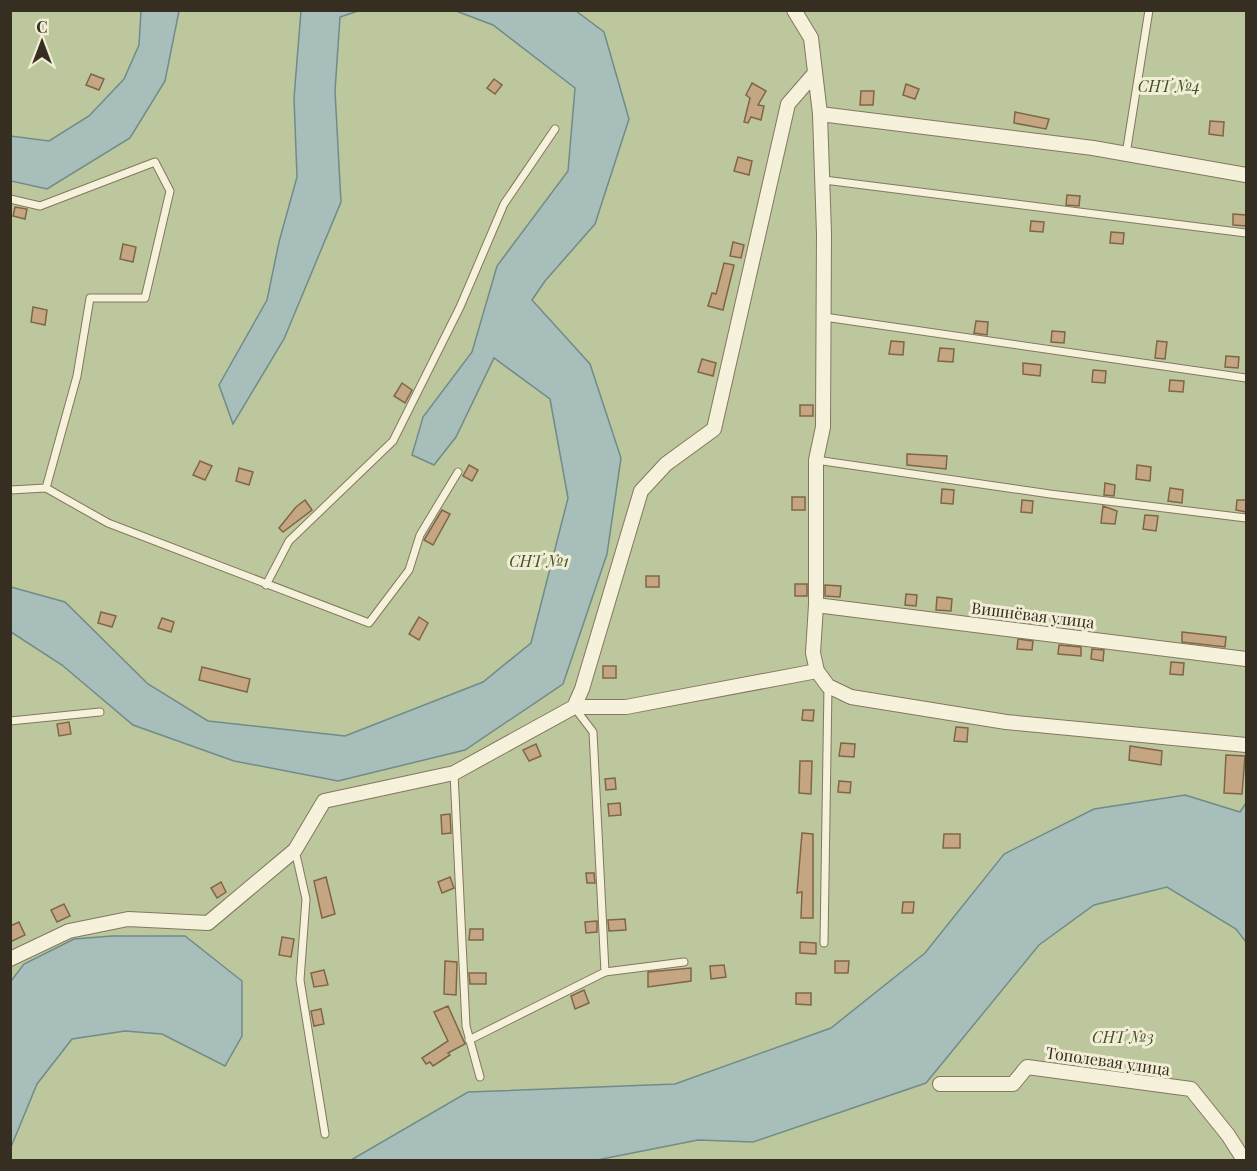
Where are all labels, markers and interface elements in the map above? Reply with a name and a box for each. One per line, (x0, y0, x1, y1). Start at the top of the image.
north arrow (12, 12, 72, 72)
text: С (36, 16, 48, 37)
park label: СНТ №4 (1138, 75, 1200, 96)
park label: СНТ №1 (509, 550, 569, 571)
street label: Вишнёвая улица (970, 597, 1096, 632)
park label: СНТ №3 (1092, 1026, 1154, 1047)
street label: Тополевая улица (1045, 1041, 1171, 1080)

